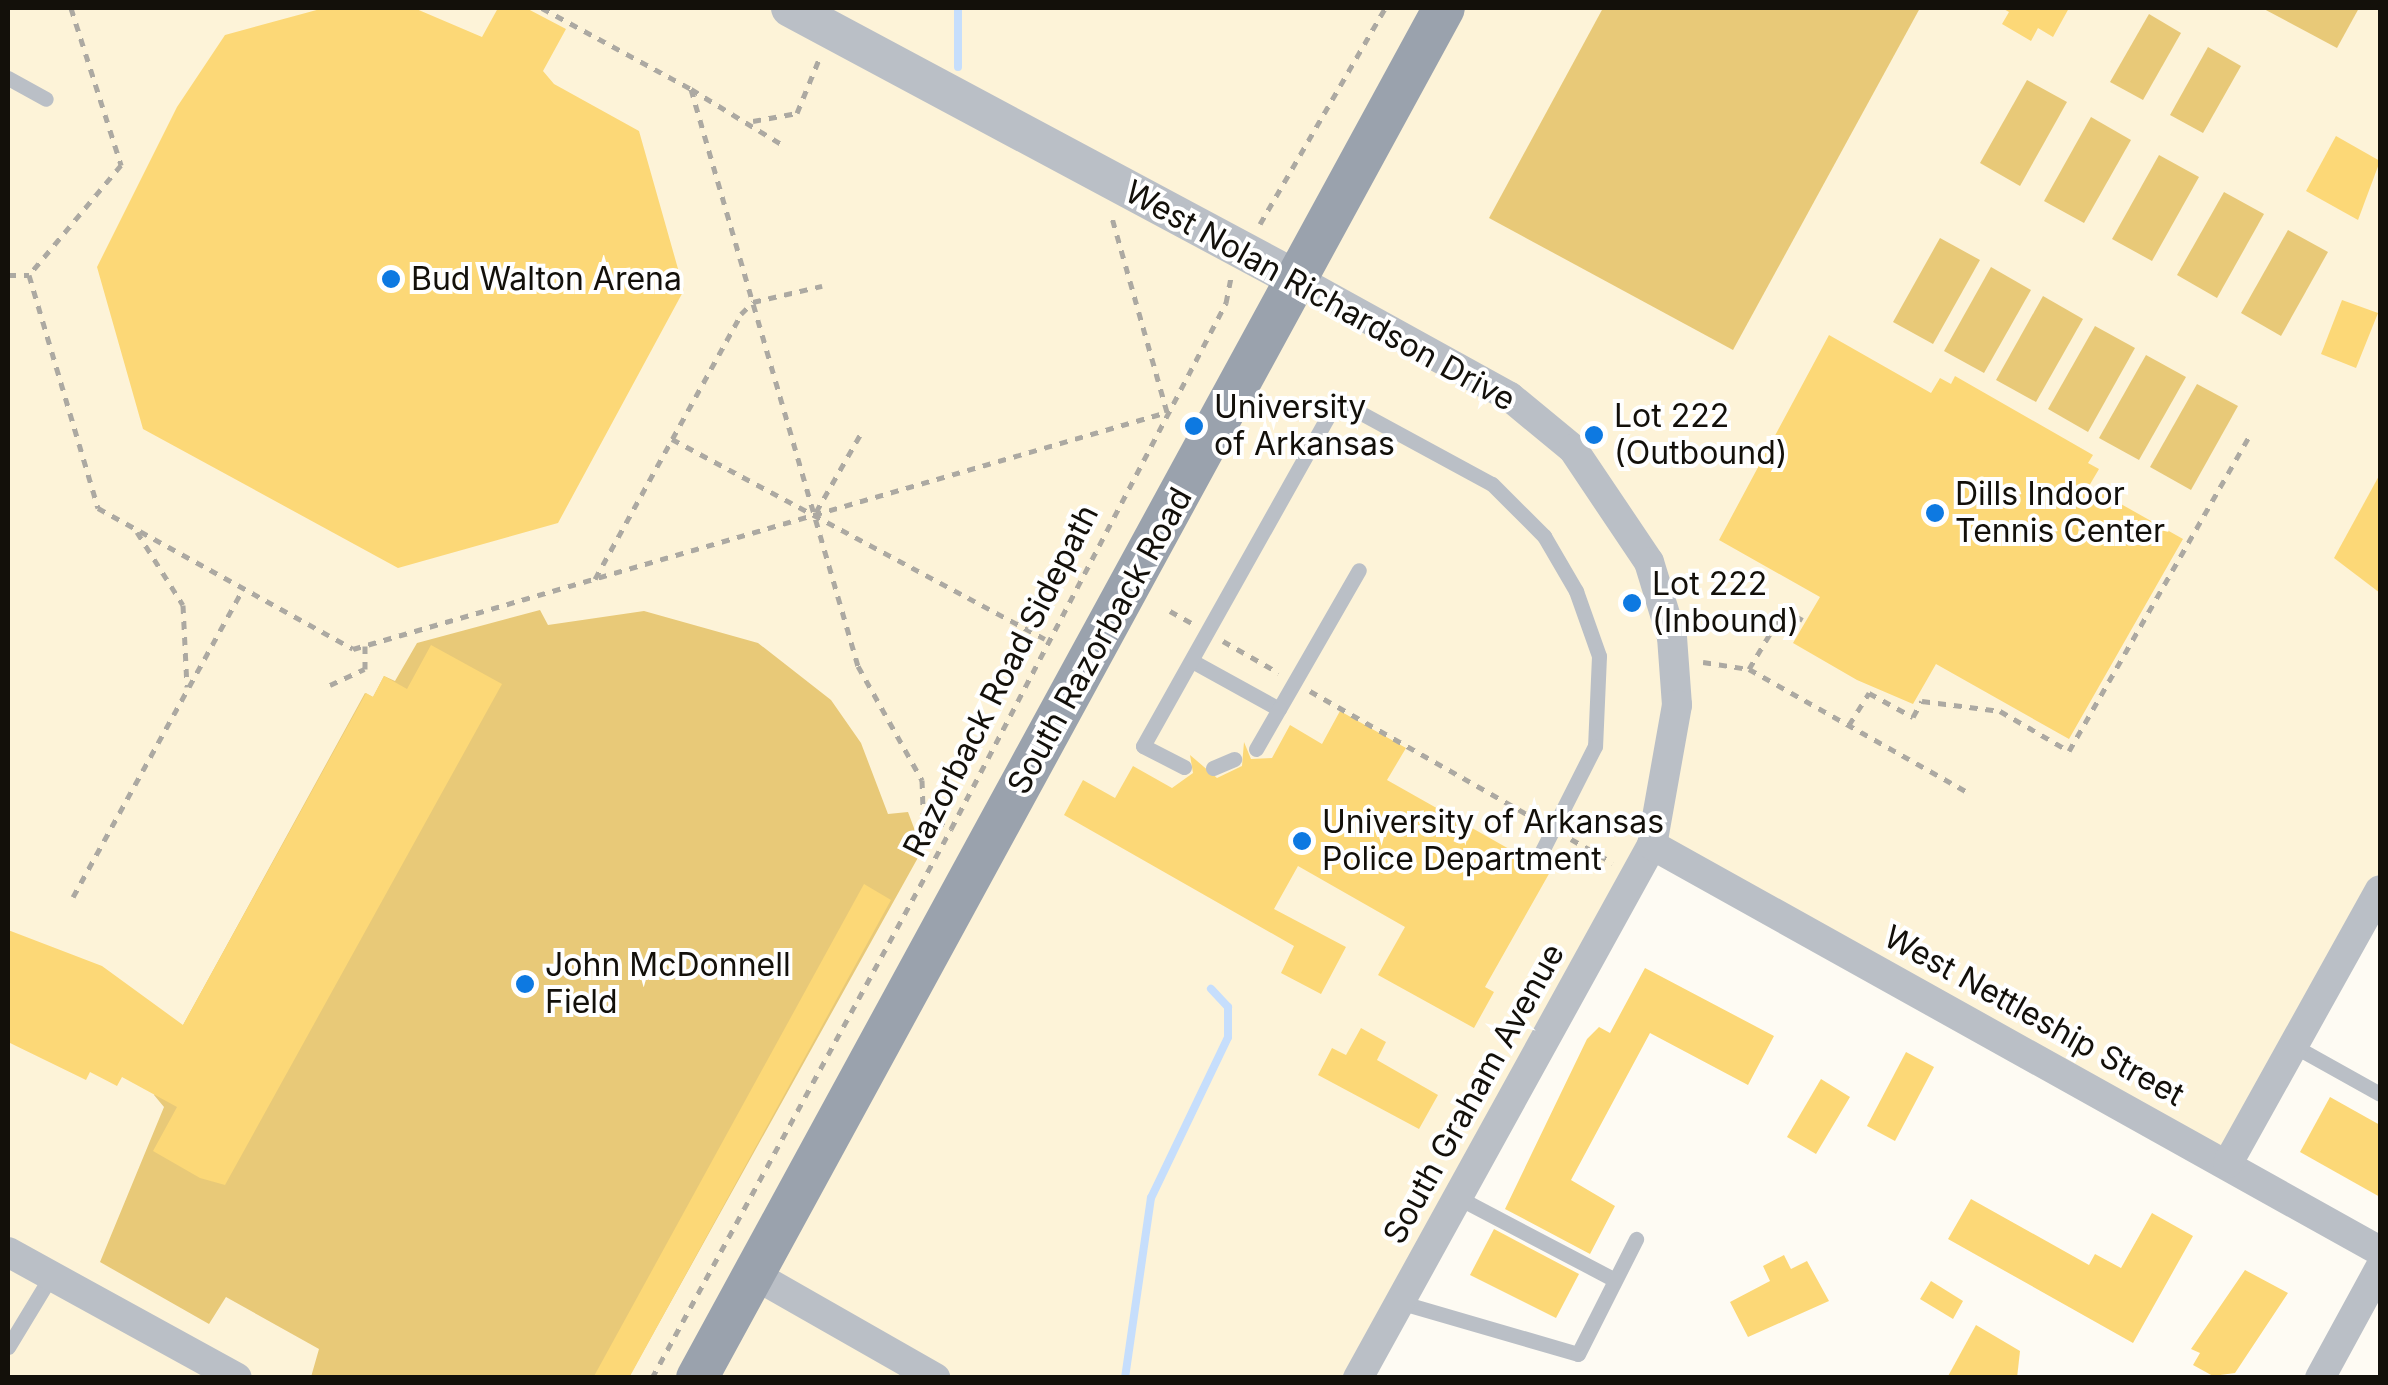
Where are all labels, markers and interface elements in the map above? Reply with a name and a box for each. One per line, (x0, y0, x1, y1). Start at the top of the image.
street label: West Nolan Richardson Drive (1118, 173, 1522, 419)
place label: Bud Walton Arena (411, 260, 682, 298)
marker: Bud Walton Arena (380, 268, 402, 290)
place label: University of Arkansas (1214, 389, 1395, 464)
place label: Lot 222 (Outbound) (1614, 398, 1787, 473)
marker: University of Arkansas (1183, 415, 1205, 437)
marker: Lot 222 (Outbound) (1583, 424, 1605, 446)
place label: Dills Indoor Tennis Center (1955, 476, 2165, 551)
street label: South Razorback Road (1000, 481, 1200, 801)
street label: Razorback Road Sidepath (895, 499, 1107, 863)
marker: Dills Indoor Tennis Center (1924, 502, 1946, 524)
place label: Lot 222 (Inbound) (1652, 566, 1799, 641)
marker: Lot 222 (Inbound) (1621, 592, 1643, 614)
place label: University of Arkansas Police Department (1322, 804, 1664, 879)
marker: University of Arkansas Police Department (1291, 830, 1313, 852)
street label: West Nettleship Street (1877, 918, 2191, 1114)
street label: South Graham Avenue (1375, 937, 1573, 1251)
place label: John McDonnell Field (545, 947, 791, 1022)
marker: John McDonnell Field (514, 973, 536, 995)

